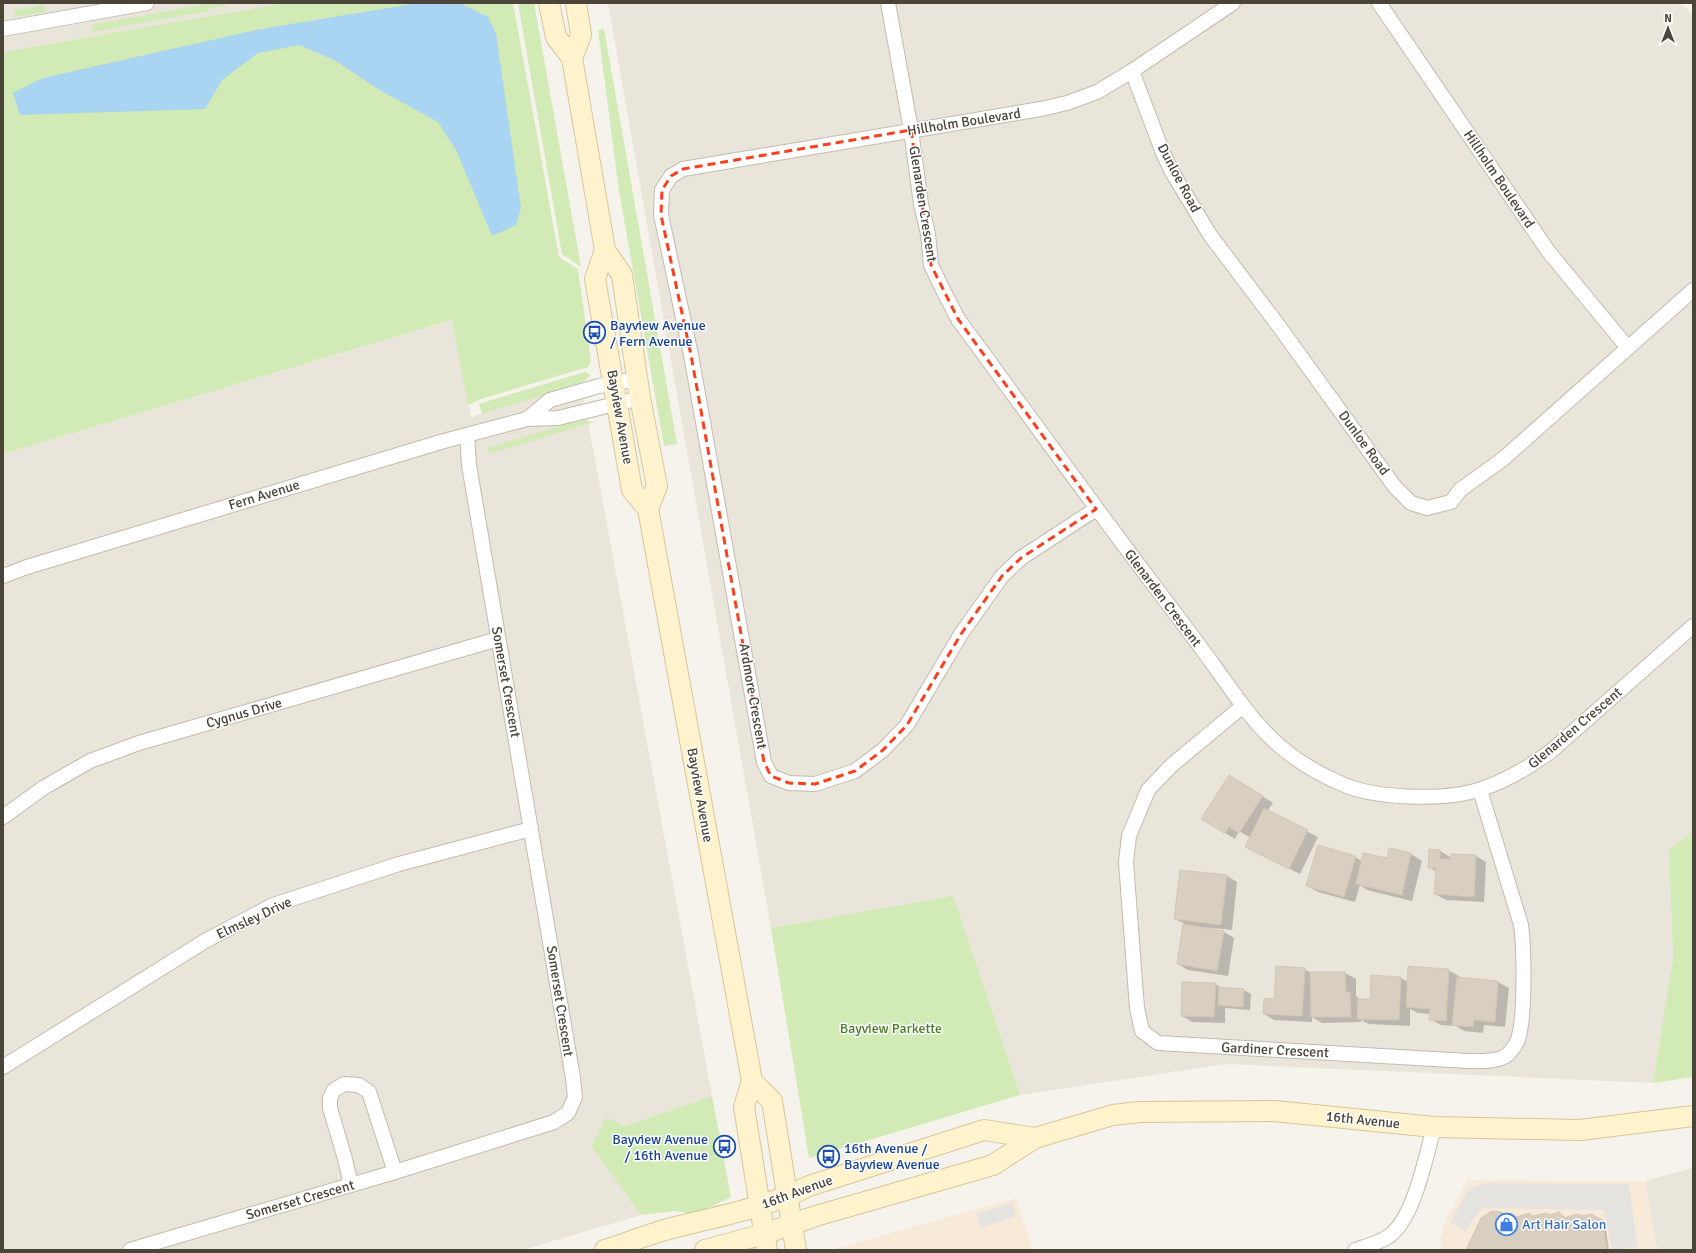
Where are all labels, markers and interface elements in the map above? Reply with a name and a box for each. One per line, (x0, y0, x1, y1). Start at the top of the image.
north arrow (1648, 8, 1688, 48)
text: N (1664, 12, 1672, 25)
street label: Hillholm Boulevard (906, 105, 1022, 139)
street label: Hillholm Boulevard (1460, 127, 1538, 231)
street label: Dunloe Road (1154, 141, 1204, 215)
street label: Glenarden Crescent (905, 145, 941, 263)
place label: Bayview Avenue / Fern Avenue (610, 317, 706, 350)
bus stop icon: Bayview Avenue / Fern Avenue (582, 320, 608, 346)
street label: Bayview Avenue (603, 368, 637, 466)
street label: Dunloe Road (1335, 407, 1393, 479)
street label: Fern Avenue (226, 476, 302, 514)
street label: Glenarden Crescent (1121, 546, 1205, 650)
street label: Somerset Crescent (488, 625, 524, 739)
street label: Ardmore Crescent (735, 642, 771, 750)
street label: Glenarden Crescent (1525, 684, 1626, 772)
street label: Cygnus Drive (204, 694, 284, 732)
street label: Bayview Avenue (683, 746, 717, 844)
street label: Elmsley Drive (214, 893, 294, 943)
street label: Somerset Crescent (543, 944, 577, 1058)
park label: Bayview Parkette (840, 1020, 942, 1037)
street label: Gardiner Crescent (1221, 1039, 1329, 1061)
street label: 16th Avenue (1325, 1108, 1401, 1132)
place label: Bayview Avenue / 16th Avenue (612, 1131, 708, 1164)
bus stop icon: Bayview Avenue / 16th Avenue (711, 1134, 737, 1160)
place label: 16th Avenue / Bayview Avenue (844, 1140, 940, 1173)
bus stop icon: 16th Avenue / Bayview Avenue (816, 1143, 842, 1169)
street label: 16th Avenue (759, 1171, 835, 1213)
street label: Somerset Crescent (244, 1176, 356, 1224)
shop icon: Art Hair Salon (1494, 1211, 1520, 1237)
place label: Art Hair Salon (1522, 1216, 1606, 1233)

